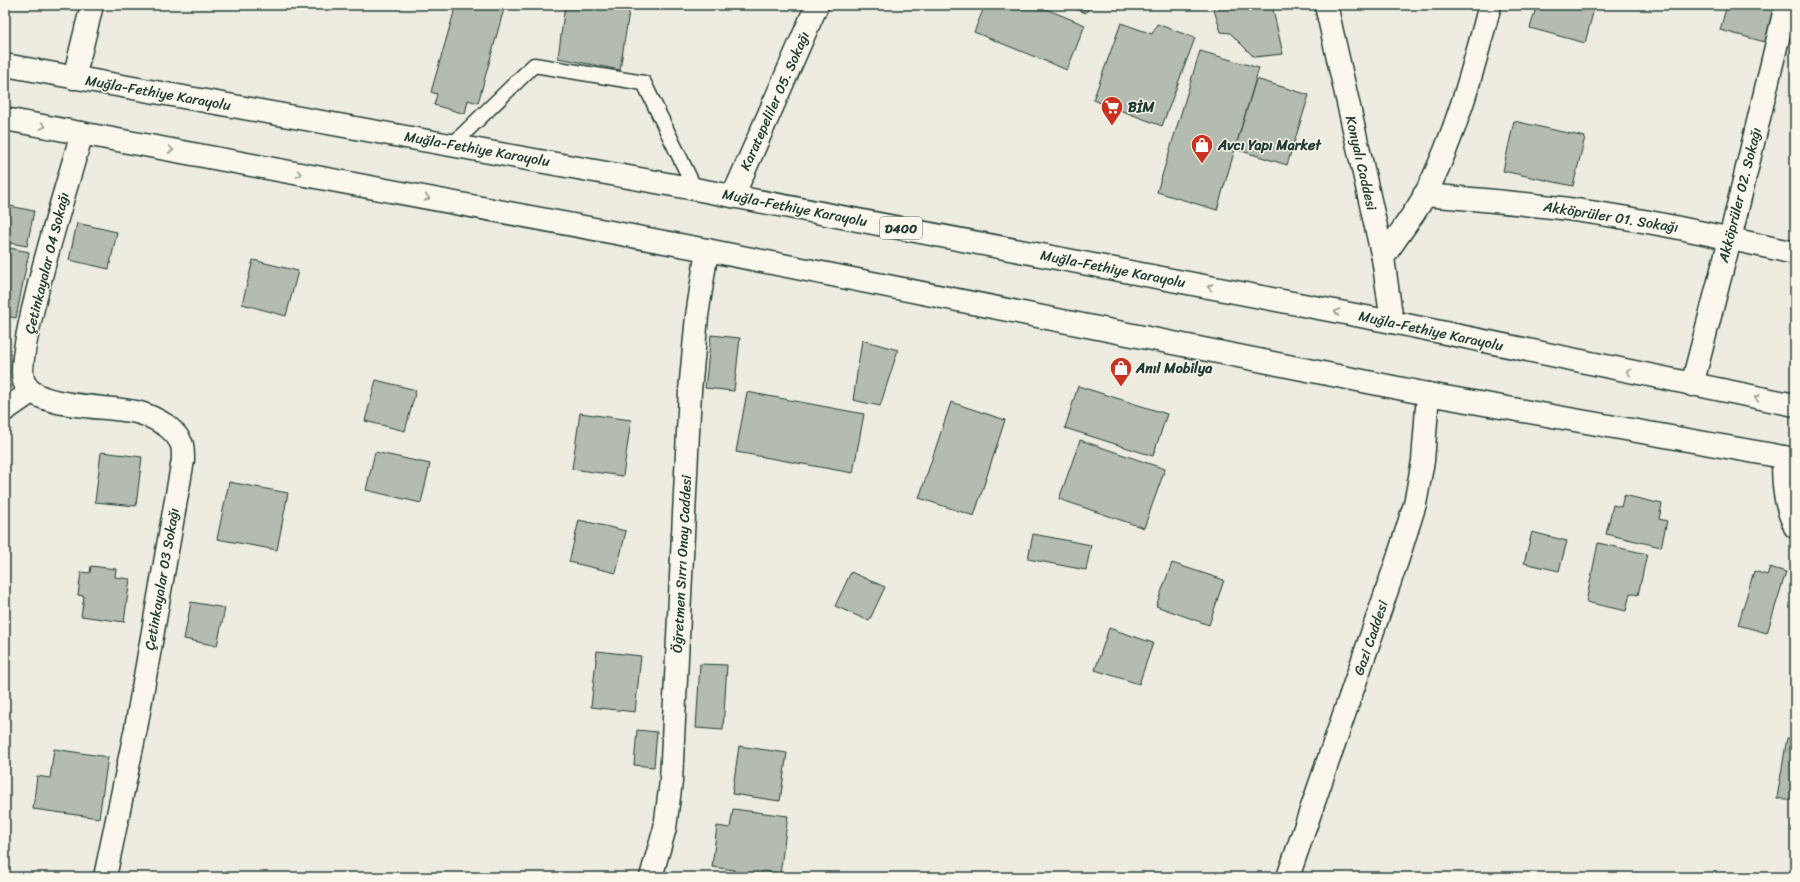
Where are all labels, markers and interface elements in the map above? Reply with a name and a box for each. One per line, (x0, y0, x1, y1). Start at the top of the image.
street label: Karatepeliler 05. Sokağı (733, 27, 817, 175)
street label: Muğla-Fethiye Karayolu (83, 68, 233, 118)
supermarket icon: BİM (1099, 94, 1125, 127)
place label: BİM (1128, 95, 1155, 120)
street label: Konyalı Caddesi (1338, 113, 1384, 214)
one-way arrow (40, 122, 46, 130)
street label: Muğla-Fethiye Karayolu (402, 124, 552, 174)
street label: Akköprüler 02. Sokağı (1711, 125, 1769, 266)
shop icon: Avcı Yapı Market (1189, 132, 1215, 165)
place label: Avcı Yapı Market (1217, 133, 1322, 158)
one-way arrow (168, 145, 174, 154)
one-way arrow (296, 169, 302, 177)
street label: Muğla-Fethiye Karayolu (720, 182, 870, 234)
street label: Çetinkayalar 04 Sokağı (17, 189, 77, 336)
one-way arrow (424, 193, 430, 201)
street label: Akköprüler 01. Sokağı (1541, 194, 1680, 240)
road number: D400 (880, 217, 922, 239)
street label: Muğla-Fethiye Karayolu (1038, 243, 1188, 295)
one-way arrow (1207, 284, 1213, 292)
street label: Muğla-Fethiye Karayolu (1356, 303, 1506, 359)
one-way arrow (1334, 308, 1341, 317)
shop icon: Anıl Mobilya (1108, 355, 1134, 388)
place label: Anıl Mobilya (1135, 356, 1213, 381)
one-way arrow (1626, 368, 1632, 377)
one-way arrow (1754, 394, 1760, 402)
street label: Öğretmen Sırrı Onay Caddesi (665, 473, 699, 654)
street label: Çetinkayalar 03 Sokağı (137, 506, 187, 652)
street label: Gazi Caddesi (1346, 596, 1396, 679)

